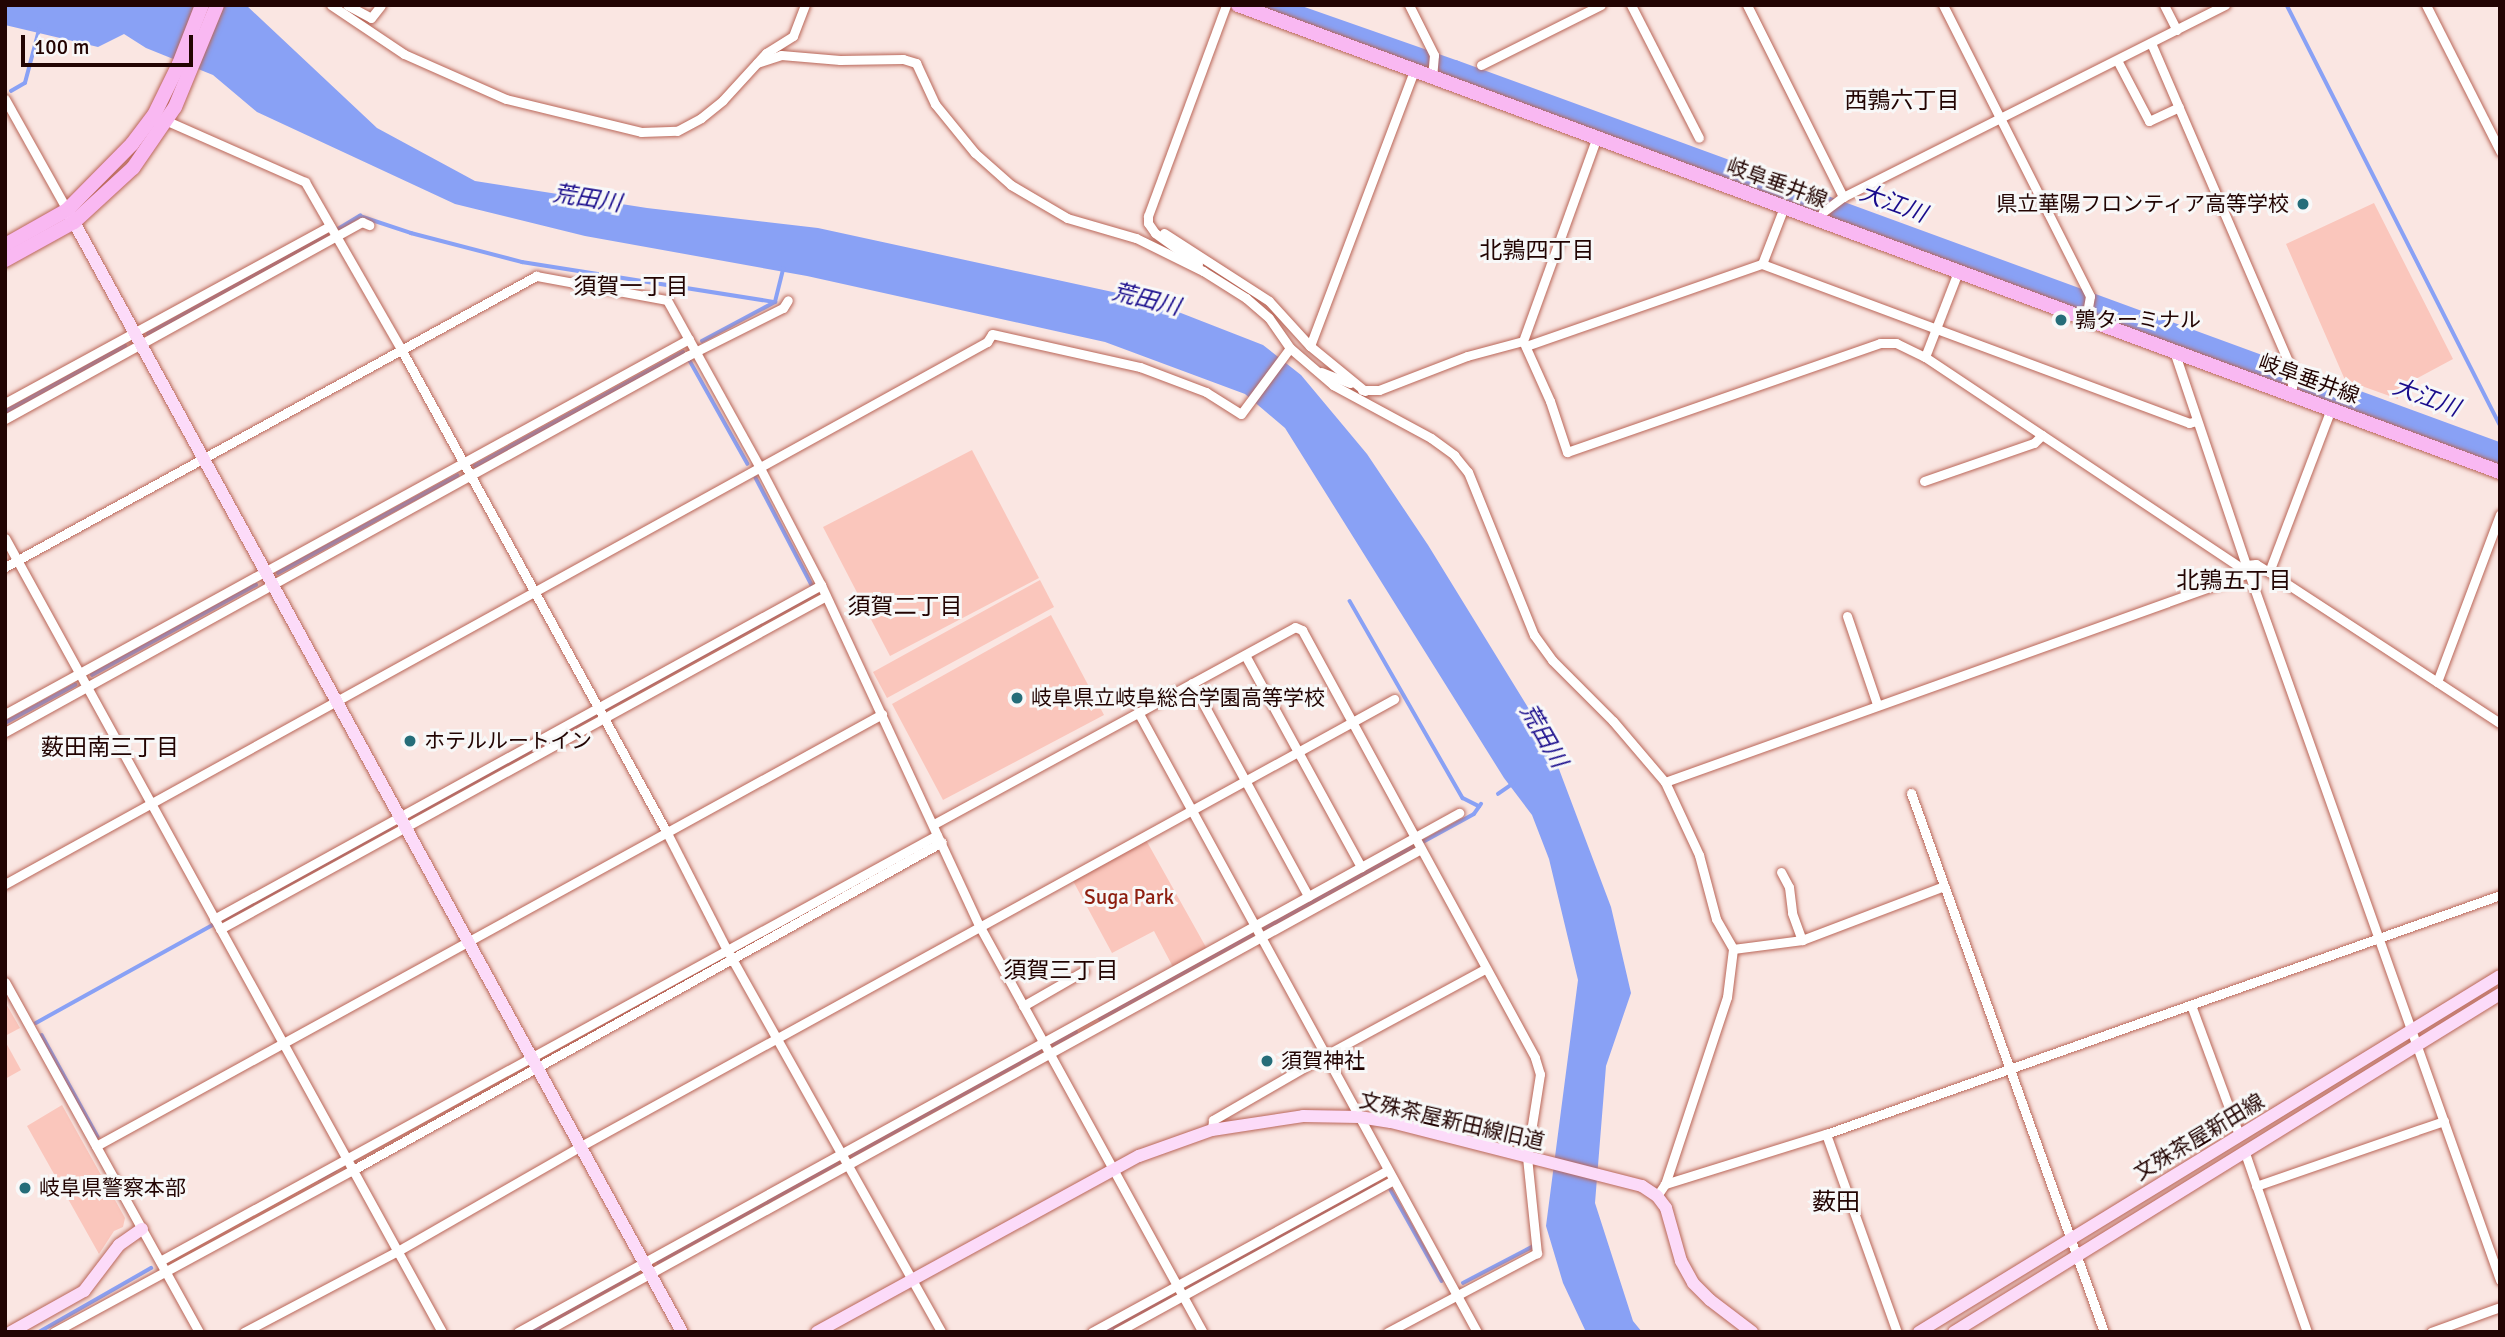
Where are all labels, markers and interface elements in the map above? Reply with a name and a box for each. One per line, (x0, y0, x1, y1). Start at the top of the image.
scale bar (24, 21, 196, 65)
text: 100 m (34, 34, 89, 60)
district label: 西鶉六丁目 (1845, 87, 1959, 115)
street label: 岐阜垂井線 (1723, 153, 1831, 213)
water label: 大江川 (1856, 179, 1930, 229)
water label: 荒田川 (551, 180, 623, 218)
place label: 県立華陽フロンティア高等学校 (1995, 191, 2289, 217)
marker: 県立華陽フロンティア高等学校 (2295, 196, 2311, 212)
district label: 北鶉四丁目 (1480, 237, 1594, 265)
district label: 須賀一丁目 (574, 273, 688, 301)
water label: 荒田川 (1109, 278, 1183, 322)
place label: 鶉ターミナル (2075, 307, 2201, 333)
marker: 鶉ターミナル (2053, 312, 2069, 328)
street label: 岐阜垂井線 (2255, 349, 2363, 409)
water label: 大江川 (2389, 373, 2463, 423)
district label: 北鶉五丁目 (2177, 567, 2291, 595)
district label: 須賀二丁目 (848, 593, 962, 621)
place label: 岐阜県立岐阜総合学園高等学校 (1031, 685, 1325, 711)
marker: 岐阜県立岐阜総合学園高等学校 (1009, 690, 1025, 706)
water label: 荒田川 (1514, 699, 1572, 773)
place label: ホテルルートイン (424, 728, 592, 754)
marker: ホテルルートイン (402, 733, 418, 749)
district label: 薮田南三丁目 (41, 734, 179, 762)
park label: Suga Park (1084, 884, 1174, 910)
district label: 須賀三丁目 (1004, 957, 1118, 985)
place label: 須賀神社 (1281, 1048, 1365, 1074)
marker: 須賀神社 (1259, 1053, 1275, 1069)
street label: 文殊茶屋新田線旧道 (1357, 1087, 1547, 1155)
street label: 文殊茶屋新田線 (2130, 1088, 2268, 1186)
place label: 岐阜県警察本部 (39, 1175, 186, 1201)
marker: 岐阜県警察本部 (17, 1180, 33, 1196)
district label: 薮田 (1812, 1189, 1860, 1217)

